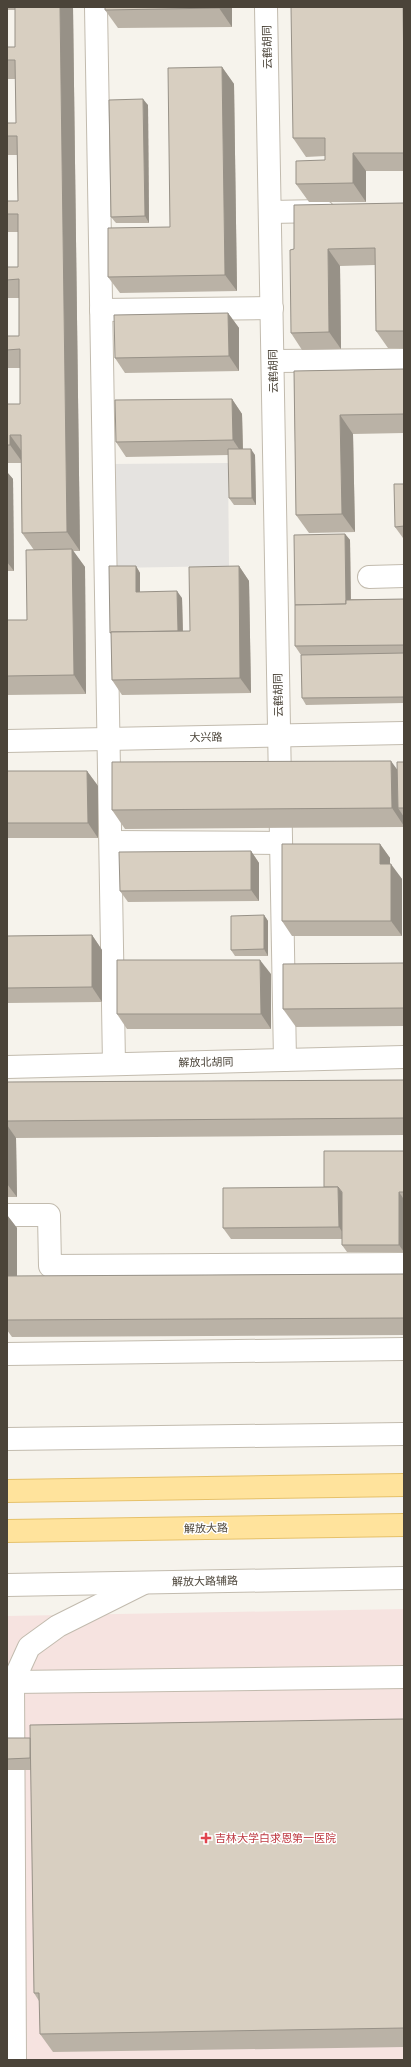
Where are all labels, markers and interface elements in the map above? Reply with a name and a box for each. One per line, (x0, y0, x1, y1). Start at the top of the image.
street label: 云鹤胡同 (261, 25, 273, 69)
street label: 云鹤胡同 (267, 349, 279, 393)
street label: 云鹤胡同 (272, 673, 284, 717)
street label: 大兴路 (189, 731, 223, 743)
street label: 解放北胡同 (178, 1056, 234, 1068)
street label: 解放大路 (184, 1522, 228, 1534)
street label: 解放大路辅路 (172, 1574, 238, 1588)
marker: 吉林大学白求恩第一医院 (200, 1832, 212, 1844)
place label: 吉林大学白求恩第一医院 (215, 1832, 336, 1844)

